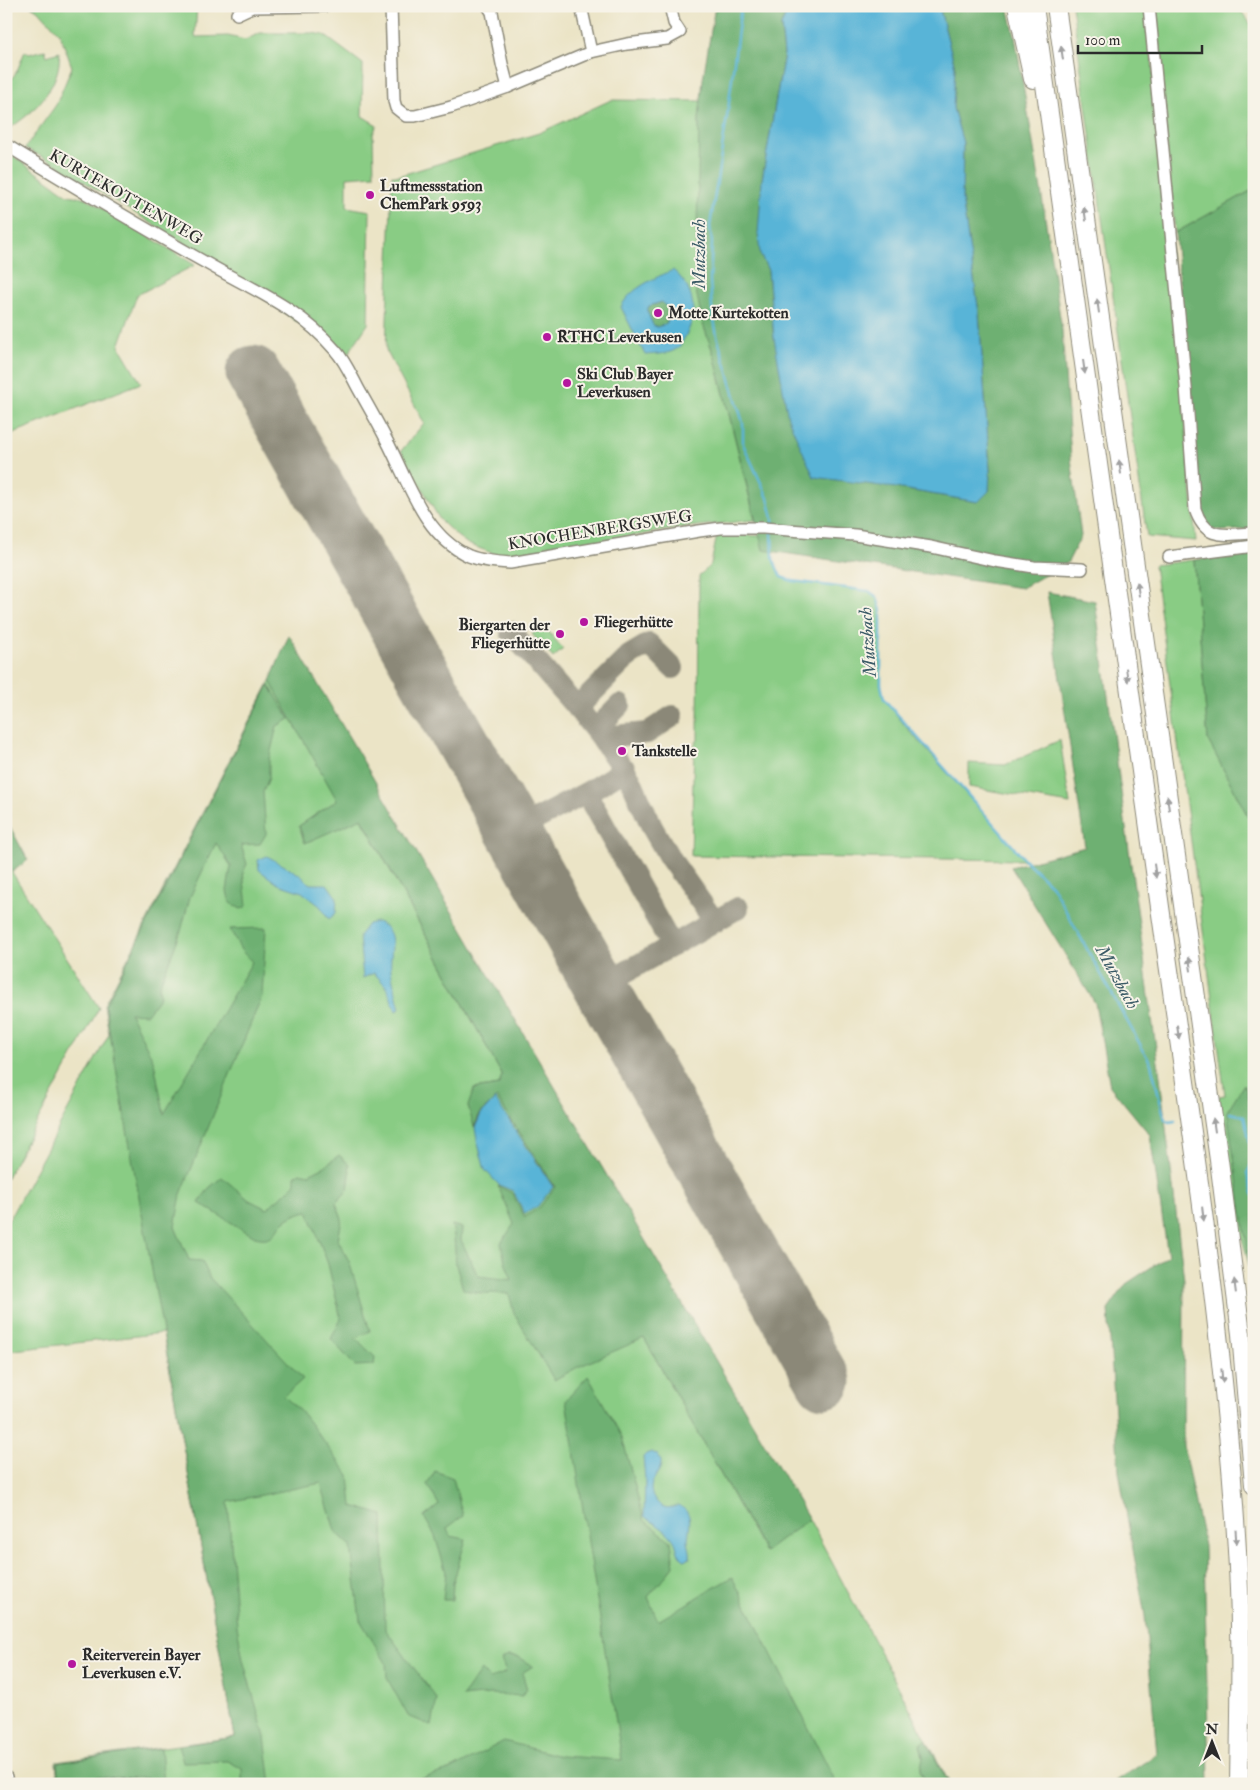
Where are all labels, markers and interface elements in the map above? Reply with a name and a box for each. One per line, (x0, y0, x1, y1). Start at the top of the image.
scale bar (1078, 22, 1201, 54)
text: 100 m (1085, 31, 1121, 50)
one-way arrow (1058, 45, 1066, 61)
street label: KURTEKOTTENWEG (46, 145, 206, 249)
place label: Luftmessstation ChemPark 9593 (380, 176, 484, 214)
marker: Luftmessstation ChemPark 9593 (364, 189, 376, 201)
one-way arrow (1081, 206, 1089, 222)
water label: Mutzbach (688, 219, 711, 290)
one-way arrow (1094, 298, 1102, 314)
place label: Motte Kurtekotten (667, 303, 789, 323)
marker: Motte Kurtekotten (652, 307, 664, 319)
place label: RTHC Leverkusen (557, 327, 683, 347)
marker: RTHC Leverkusen (541, 331, 553, 343)
one-way arrow (1080, 359, 1088, 375)
place label: Ski Club Bayer Leverkusen (577, 364, 674, 402)
marker: Ski Club Bayer Leverkusen (561, 377, 573, 389)
one-way arrow (1116, 459, 1124, 475)
street label: KNOCHENBERGSWEG (507, 506, 693, 554)
one-way arrow (1133, 581, 1141, 597)
water label: Mutzbach (854, 606, 882, 679)
place label: Fliegerhütte (594, 612, 673, 633)
place label: Biergarten der Fliegerhütte (458, 615, 551, 654)
marker: Fliegerhütte (578, 616, 590, 628)
marker: Biergarten der Fliegerhütte (554, 628, 566, 640)
one-way arrow (1124, 667, 1132, 683)
place label: Tankstelle (631, 741, 697, 761)
marker: Tankstelle (616, 745, 628, 757)
one-way arrow (1163, 795, 1171, 811)
one-way arrow (1151, 863, 1159, 879)
water label: Mutzbach (1090, 940, 1144, 1013)
one-way arrow (1186, 956, 1194, 972)
one-way arrow (1174, 1024, 1182, 1040)
one-way arrow (1210, 1116, 1218, 1132)
one-way arrow (1199, 1206, 1207, 1222)
one-way arrow (1231, 1277, 1239, 1293)
one-way arrow (1218, 1368, 1226, 1384)
one-way arrow (1232, 1530, 1240, 1546)
place label: Reiterverein Bayer Leverkusen e.V. (82, 1645, 202, 1683)
marker: Reiterverein Bayer Leverkusen e.V. (66, 1658, 78, 1670)
north arrow (1188, 1718, 1238, 1768)
text: N (1205, 1721, 1219, 1738)

